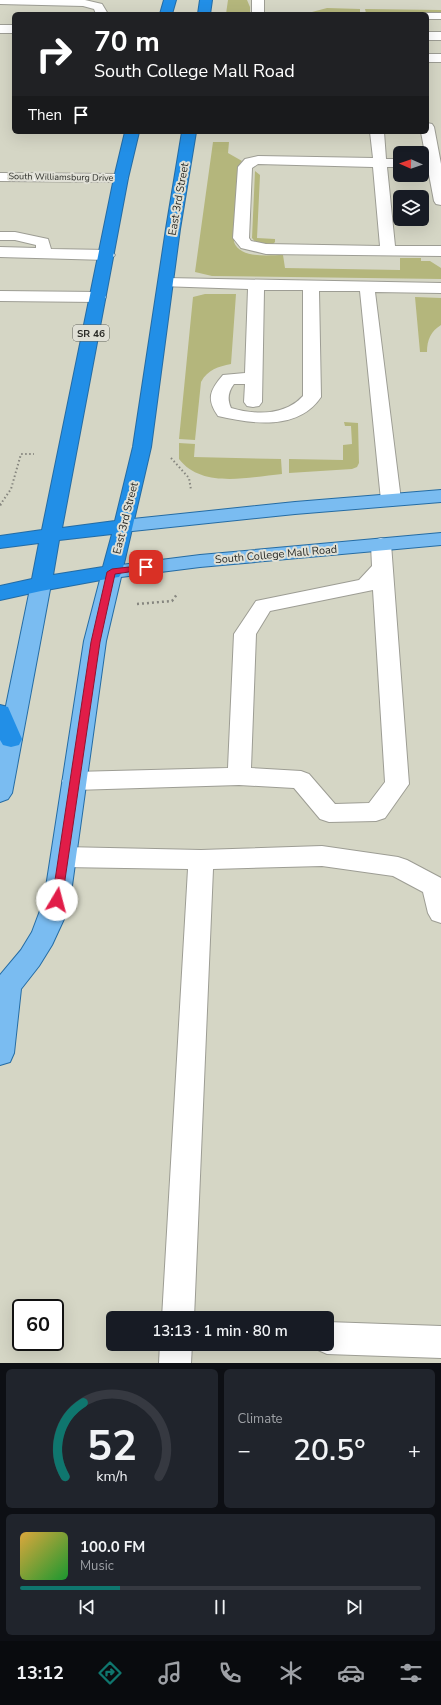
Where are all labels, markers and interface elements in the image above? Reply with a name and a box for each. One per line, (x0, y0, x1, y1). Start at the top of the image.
text: 70 m (94, 23, 160, 61)
icon: right (28, 28, 80, 80)
text: South College Mall Road (94, 59, 295, 83)
icon: arrive (70, 104, 92, 126)
text: Then (28, 105, 62, 125)
north arrow (393, 146, 429, 182)
map controls (393, 146, 429, 226)
street label: East 3rd Street (165, 161, 192, 237)
street label: South Williamsburg Drive (9, 170, 114, 184)
button: layers (393, 190, 429, 226)
road number: SR 46 (73, 325, 109, 341)
street label: East 3rd Street (109, 480, 142, 556)
street label: South College Mall Road (214, 542, 338, 567)
pin (129, 550, 163, 584)
icon: arrive (135, 556, 157, 578)
position arrow (36, 879, 78, 921)
speed limit sign: 60 (12, 1299, 64, 1351)
text: 13:13 · 1 min · 80 m (152, 1321, 288, 1341)
text: Climate (238, 1410, 283, 1428)
text: 52 (87, 1417, 137, 1474)
text: 20.5° (293, 1430, 365, 1471)
text: − (238, 1436, 251, 1466)
text: + (408, 1436, 421, 1466)
text: km/h (96, 1466, 127, 1485)
text: 100.0 FM (80, 1537, 145, 1557)
text: Music (80, 1557, 114, 1575)
icon: previous (76, 1596, 98, 1618)
icon: pause (209, 1596, 231, 1618)
icon: next (343, 1596, 365, 1618)
icon: directions (96, 1659, 124, 1687)
icon: music (156, 1659, 184, 1687)
icon: phone (216, 1659, 244, 1687)
icon: climate (277, 1659, 305, 1687)
icon: car (337, 1659, 365, 1687)
icon: filters (397, 1659, 425, 1687)
text: 13:12 (16, 1661, 64, 1685)

